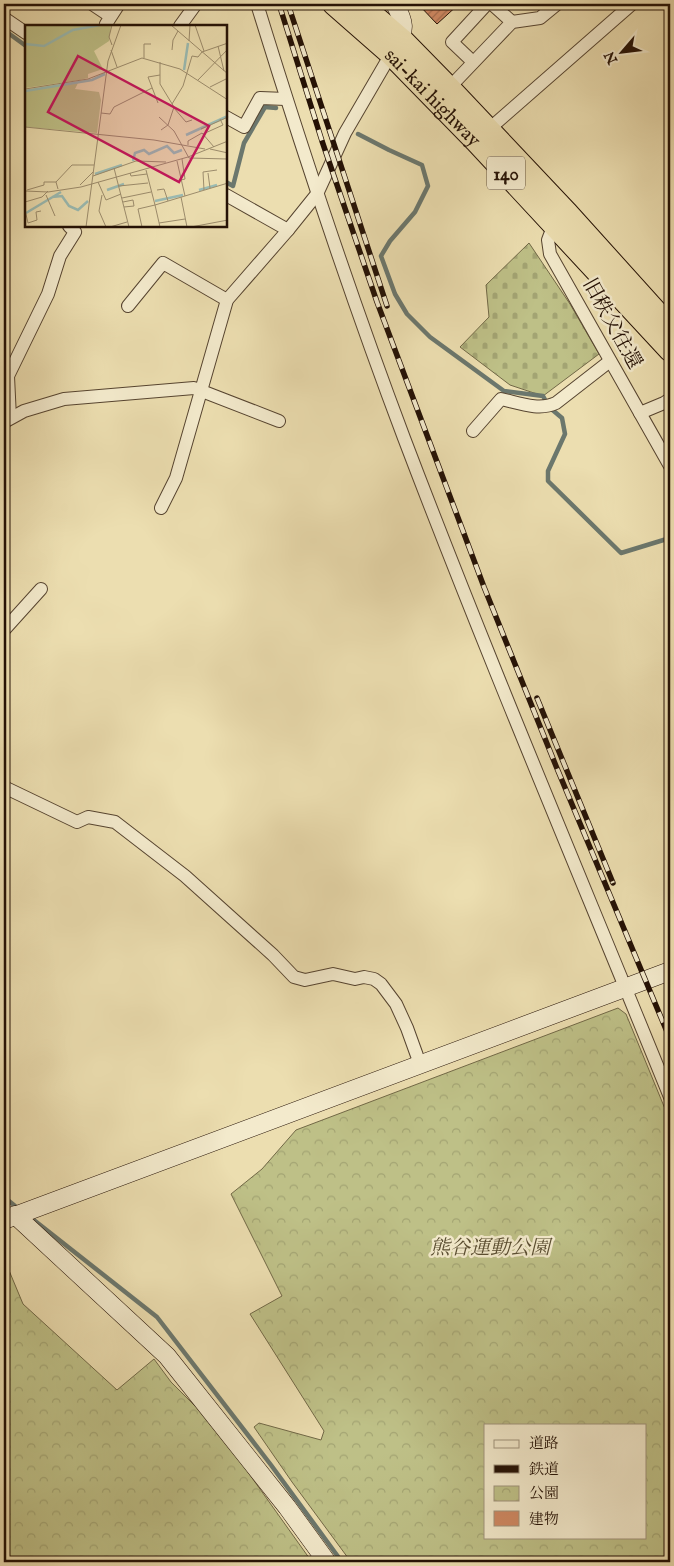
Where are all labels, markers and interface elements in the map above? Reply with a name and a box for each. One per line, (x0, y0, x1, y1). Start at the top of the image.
inset map (25, 25, 228, 228)
north arrow (596, 28, 646, 78)
street label: sai-kai highway (379, 43, 486, 153)
text: N (601, 48, 623, 68)
road number: 140 (487, 156, 525, 190)
street label: 旧秩父往還 (577, 274, 647, 374)
park label: 熊谷運動公園 (430, 1236, 553, 1261)
legend (484, 1424, 646, 1538)
text: 道路 (529, 1434, 559, 1453)
text: 鉄道 (529, 1460, 559, 1479)
text: 公園 (529, 1484, 559, 1503)
text: 建物 (529, 1510, 559, 1529)

